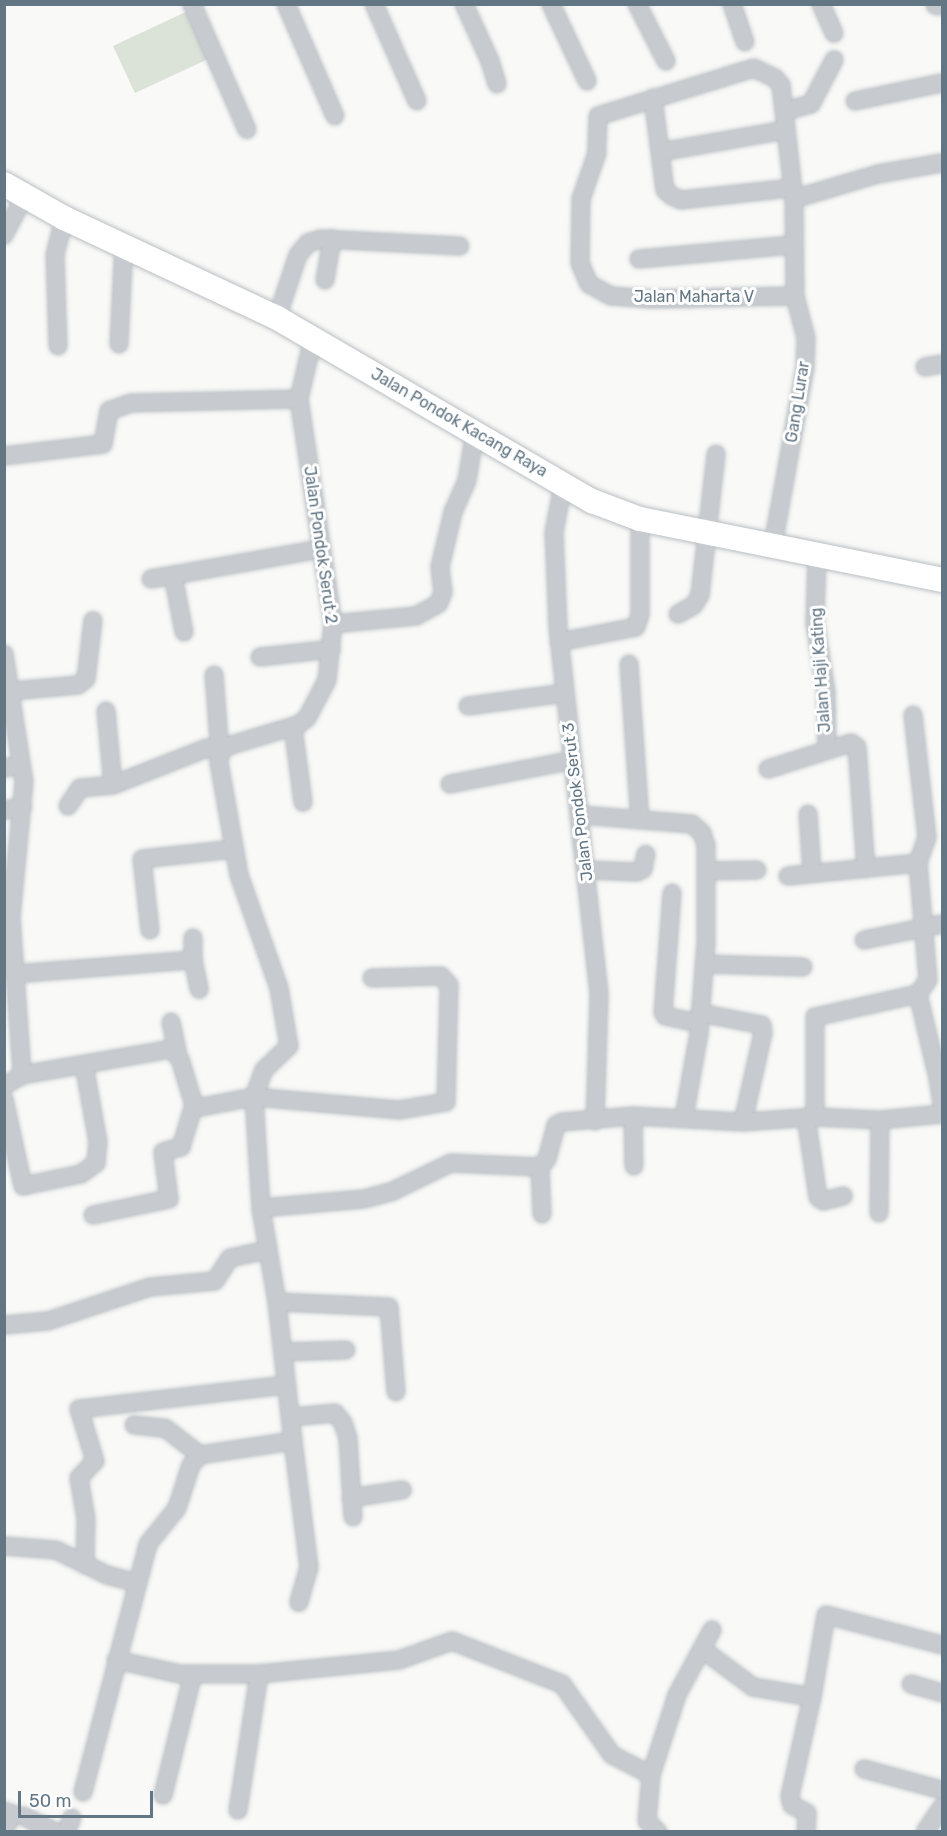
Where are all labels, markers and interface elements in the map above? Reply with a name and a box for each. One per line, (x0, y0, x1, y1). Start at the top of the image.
street label: Jalan Maharta V (634, 287, 754, 307)
street label: Gang Lurar (782, 360, 814, 444)
street label: Jalan Pondok Kacang Raya (367, 364, 551, 482)
street label: Jalan Pondok Serut 2 (299, 465, 341, 625)
street label: Jalan Haji Kating (807, 607, 835, 733)
street label: Jalan Pondok Serut 3 (559, 722, 597, 882)
scale bar (21, 1779, 156, 1817)
text: 50 m (29, 1790, 72, 1812)

